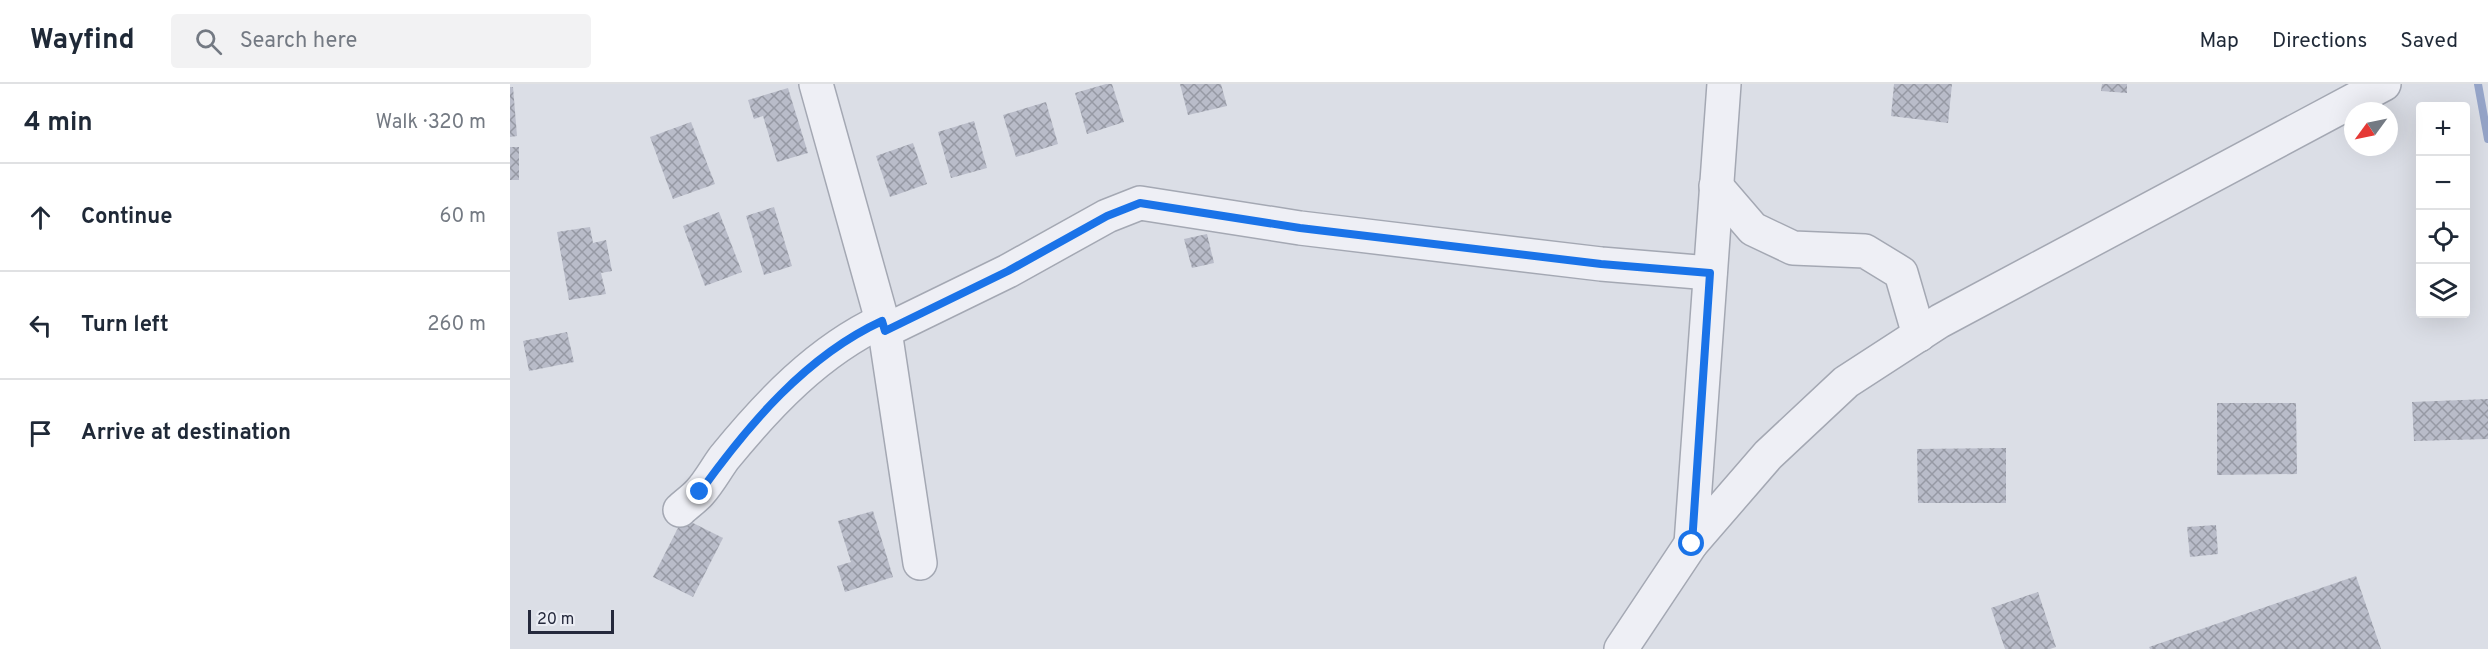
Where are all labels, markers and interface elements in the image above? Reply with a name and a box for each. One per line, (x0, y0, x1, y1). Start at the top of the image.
search box (171, 14, 591, 68)
text: Wayfind (30, 23, 135, 59)
icon: search (192, 25, 225, 58)
text: Search here (240, 28, 357, 55)
text: Map (2199, 28, 2239, 55)
text: Directions (2272, 28, 2367, 55)
text: Saved (2400, 28, 2458, 55)
north arrow (2344, 102, 2398, 156)
map controls (2416, 102, 2470, 318)
button: + (2416, 102, 2470, 156)
text: 4 min (24, 107, 93, 140)
text: Walk · 320 m (376, 110, 486, 136)
button: − (2416, 156, 2470, 210)
icon: ahead (24, 201, 57, 234)
text: Continue (81, 204, 172, 231)
text: 60 m (440, 204, 486, 230)
button: locate (2416, 210, 2470, 264)
button: layers (2416, 264, 2470, 318)
icon: left (24, 309, 57, 342)
text: Turn left (81, 312, 169, 339)
text: 260 m (427, 312, 486, 338)
icon: arrive (24, 417, 57, 450)
text: Arrive at destination (81, 420, 291, 447)
route end (686, 478, 712, 504)
route start (1678, 530, 1704, 556)
scale bar (528, 607, 614, 634)
text: 20 m (537, 610, 574, 630)

